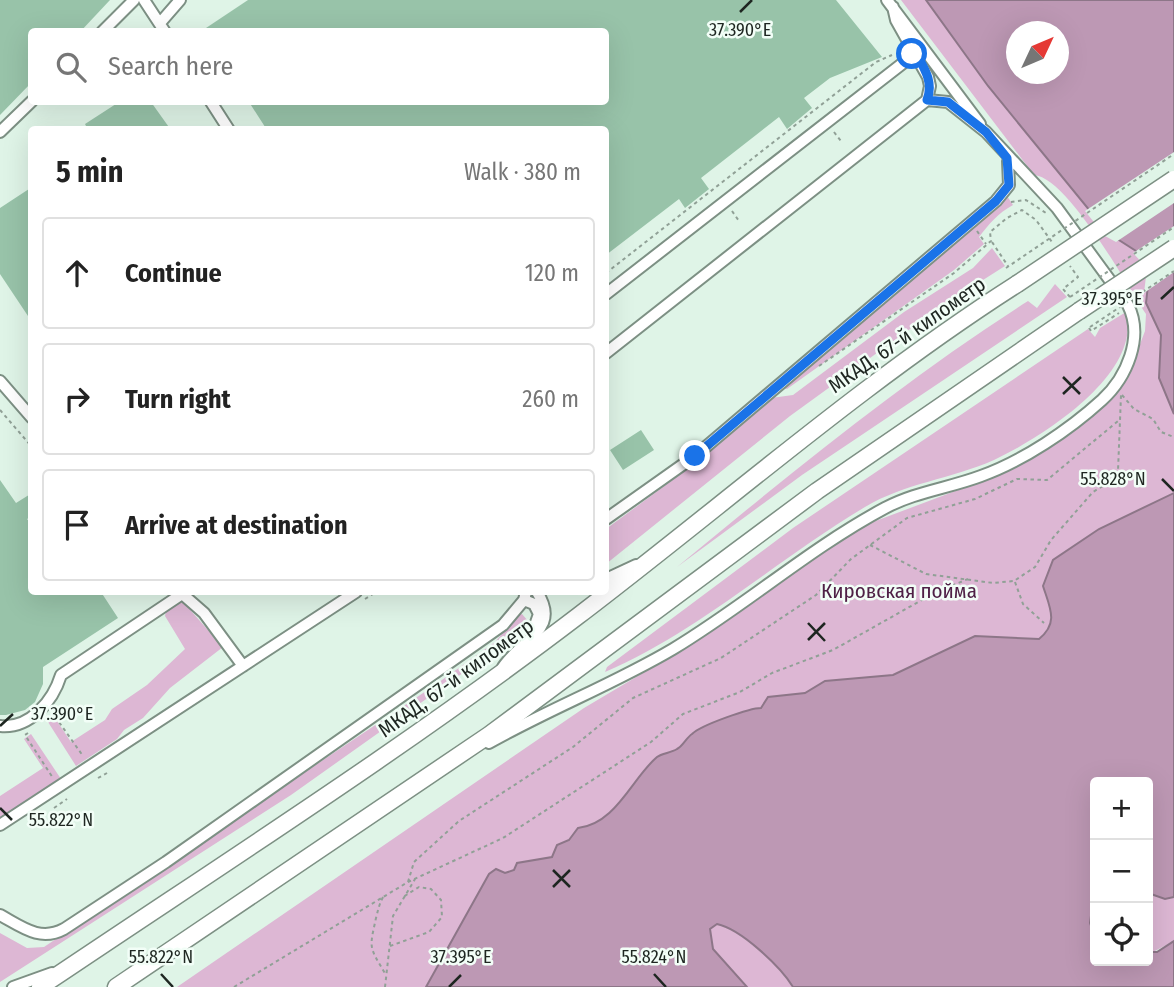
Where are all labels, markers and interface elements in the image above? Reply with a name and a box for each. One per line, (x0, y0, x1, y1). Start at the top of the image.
text: 37.390°E (709, 19, 771, 41)
north arrow (1006, 21, 1069, 84)
search box (28, 28, 609, 105)
route start (896, 38, 927, 69)
icon: search (52, 48, 90, 86)
text: Search here (108, 51, 233, 82)
text: 5 min (56, 154, 123, 190)
text: Walk · 380 m (464, 158, 581, 186)
icon: ahead (58, 254, 96, 292)
text: Continue (125, 258, 222, 289)
text: 120 m (525, 259, 579, 287)
street label: МКАД, 67-й километр (823, 271, 991, 399)
text: 37.395°E (1082, 288, 1142, 310)
icon: right (58, 380, 96, 418)
text: Turn right (125, 384, 231, 415)
text: 260 m (522, 385, 579, 413)
route end (679, 440, 710, 471)
text: 55.828°N (1080, 468, 1146, 490)
icon: arrive (58, 506, 96, 544)
text: Arrive at destination (125, 510, 348, 541)
park label: Кировская пойма (821, 578, 977, 604)
street label: МКАД, 67-й километр (373, 613, 539, 743)
text: 37.390°E (31, 703, 93, 725)
map controls (1090, 777, 1153, 966)
button: + (1090, 777, 1153, 840)
text: 55.822°N (29, 809, 93, 831)
button: − (1090, 840, 1153, 903)
button: locate (1090, 903, 1153, 966)
text: 55.822°N (129, 946, 193, 968)
text: 37.395°E (431, 946, 491, 968)
text: 55.824°N (622, 946, 686, 968)

